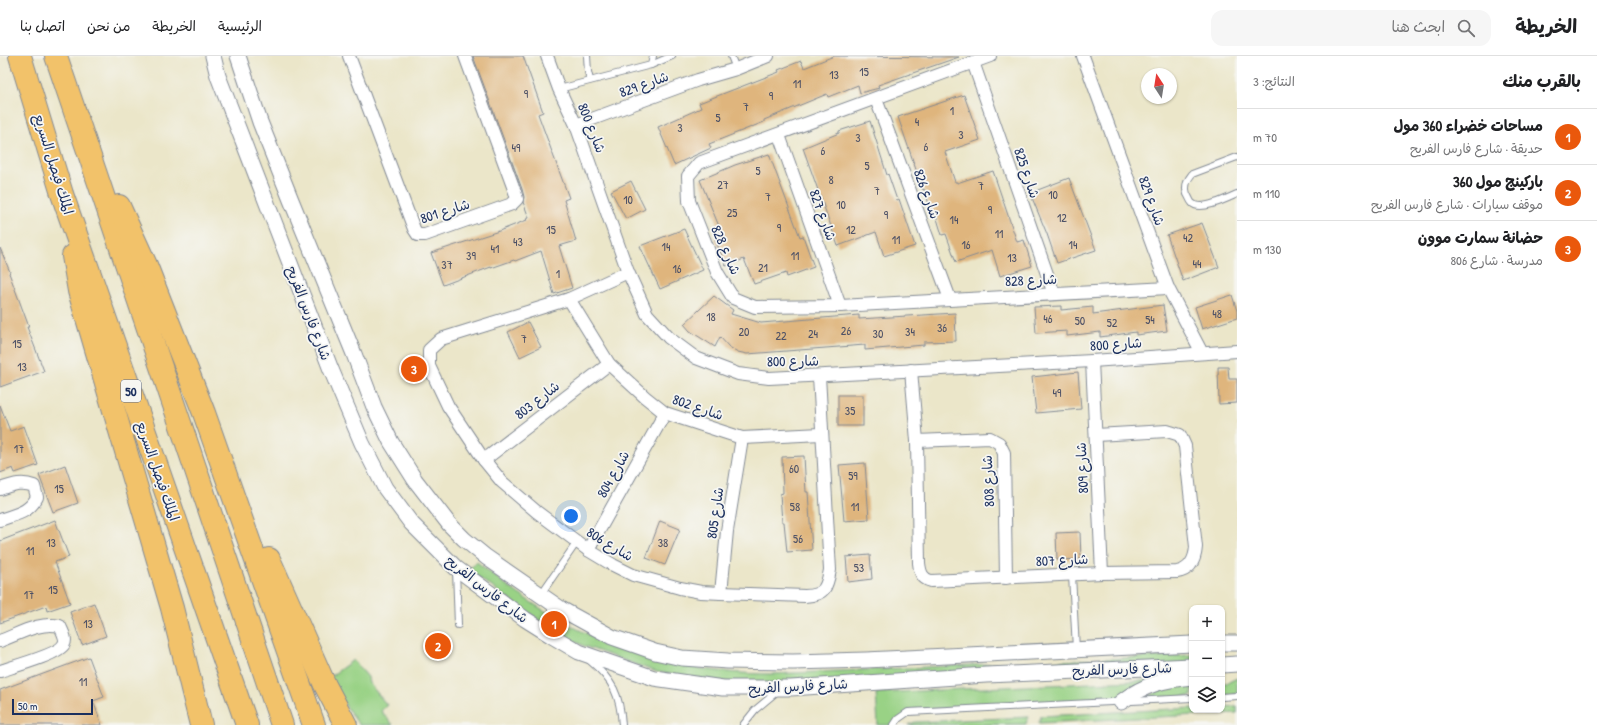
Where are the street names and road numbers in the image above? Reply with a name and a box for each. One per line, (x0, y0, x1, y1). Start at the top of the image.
street label: شارع 829 (616, 66, 672, 102)
street label: شارع 800 (573, 100, 611, 156)
street label: الملك فيصل السريع (28, 111, 79, 217)
street label: شارع 825 (1009, 145, 1045, 201)
street label: شارع 826 (909, 166, 945, 222)
street label: شارع 829 (1134, 173, 1170, 229)
street label: شارع 827 (805, 187, 841, 243)
street label: شارع 801 (418, 194, 472, 228)
street label: شارع 828 (706, 222, 746, 278)
street label: شارع فارس الفريح (282, 263, 336, 363)
street label: شارع 828 (1004, 269, 1058, 291)
street label: شارع 800 (1089, 332, 1143, 356)
street label: شارع 800 (767, 351, 819, 371)
street label: شارع 803 (510, 376, 564, 424)
road number: 50 (121, 380, 141, 402)
street label: شارع 802 (670, 389, 726, 425)
street label: الملك فيصل السريع (131, 418, 184, 524)
street label: شارع 809 (1071, 442, 1093, 494)
street label: شارع 804 (592, 447, 634, 501)
street label: شارع 808 (977, 455, 999, 507)
street label: شارع 805 (701, 486, 729, 540)
street label: شارع 806 (583, 522, 637, 566)
street label: شارع 807 (1035, 549, 1089, 571)
street label: شارع فارس الفريح (442, 550, 532, 628)
street label: شارع فارس الفريح (1072, 657, 1172, 681)
street label: شارع فارس الفريح (748, 673, 848, 699)

